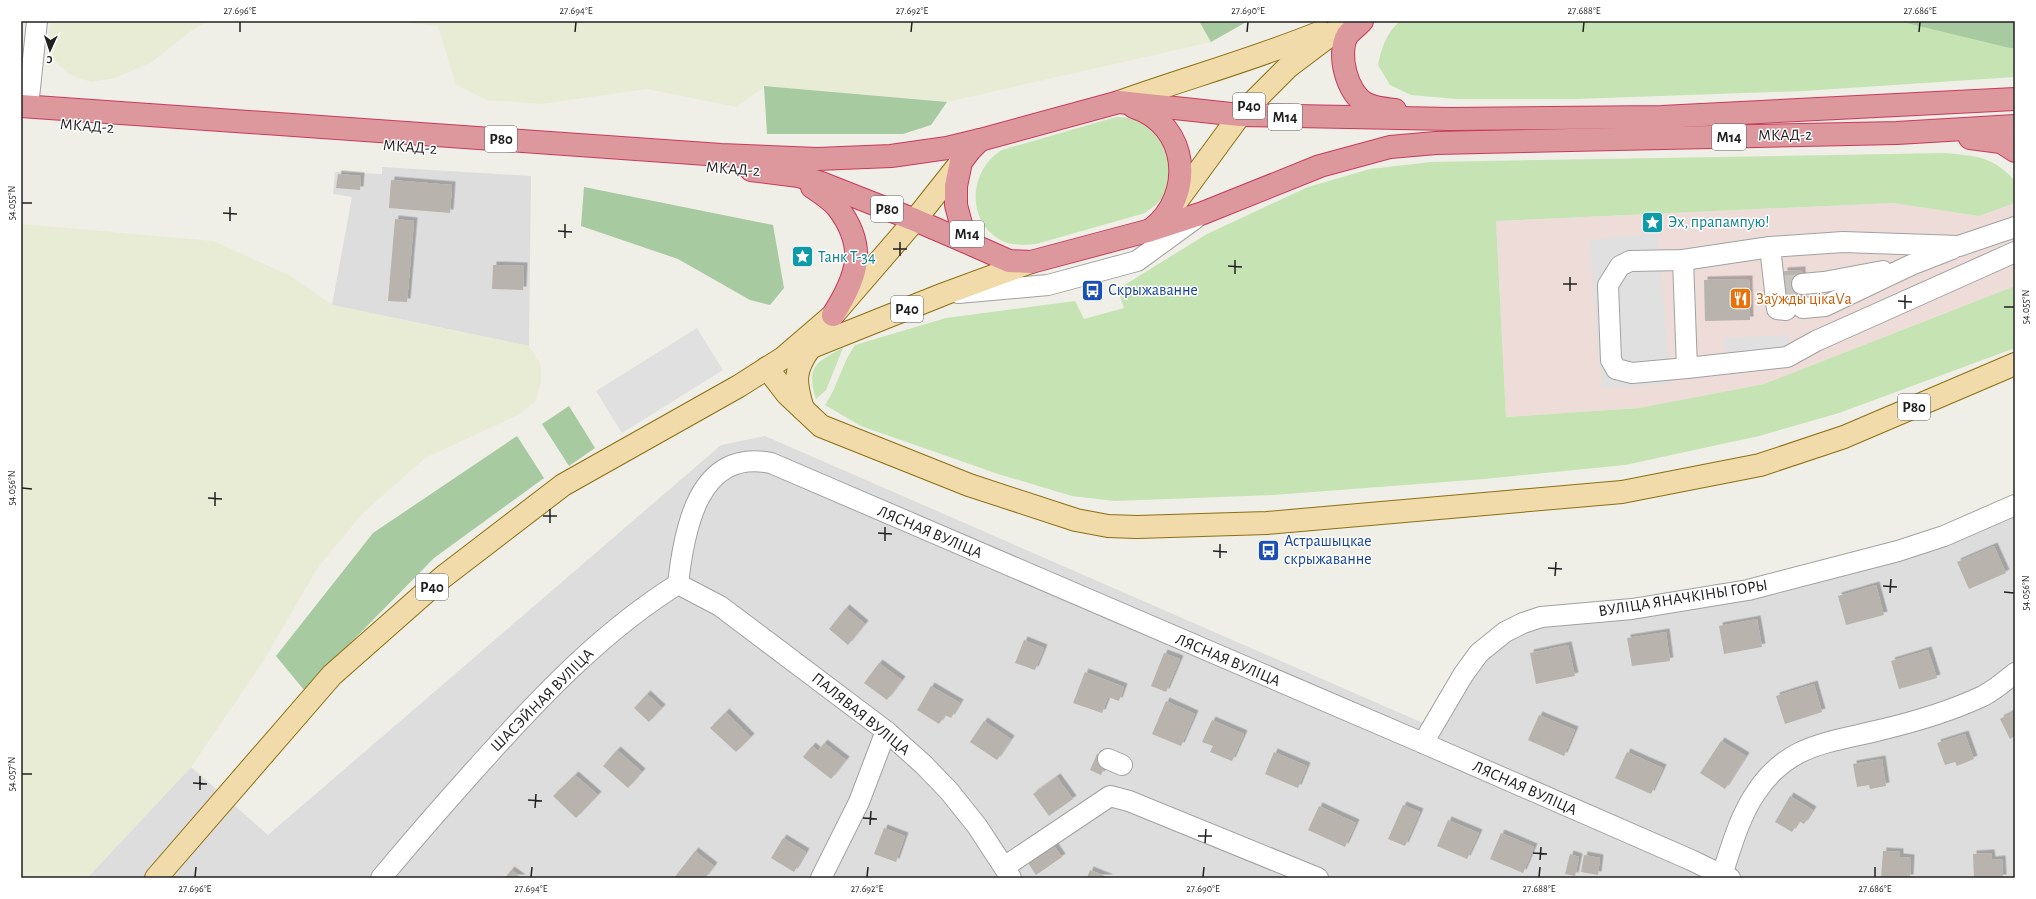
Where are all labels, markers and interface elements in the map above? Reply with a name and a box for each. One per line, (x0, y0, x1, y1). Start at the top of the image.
text: 27.696°E (224, 6, 257, 16)
text: 27.694°E (560, 6, 593, 16)
text: 27.692°E (896, 6, 929, 16)
text: 27.690°E (1231, 6, 1265, 16)
text: 27.688°E (1568, 6, 1601, 16)
text: 27.686°E (1904, 6, 1937, 16)
north arrow (30, 30, 70, 70)
text: С (46, 54, 53, 65)
road number: Р40 (1233, 93, 1265, 119)
road number: М14 (1268, 104, 1302, 130)
street label: МКАД-2 (59, 116, 115, 136)
road number: М14 (1712, 124, 1746, 150)
road number: Р80 (485, 126, 517, 152)
street label: МКАД-2 (1758, 127, 1812, 143)
street label: МКАД-2 (382, 137, 438, 157)
street label: МКАД-2 (705, 159, 761, 179)
text: 54.055°N (7, 186, 17, 220)
road number: Р80 (871, 196, 903, 222)
place icon: Эх, прапампую! (1640, 209, 1666, 235)
place label: Эх, прапампую! (1668, 214, 1769, 231)
road number: М14 (950, 221, 984, 247)
place icon: Танк Т-34 (789, 244, 815, 270)
place label: Танк Т-34 (818, 249, 876, 265)
bus stop icon: Скрыжаванне (1080, 277, 1106, 303)
place label: Скрыжаванне (1108, 282, 1198, 298)
restaurant icon: Заўжды цікаVа (1727, 286, 1753, 312)
text: 54.055°N (2021, 290, 2031, 324)
place label: Заўжды цікаVа (1756, 291, 1852, 308)
road number: Р40 (891, 296, 923, 322)
road number: Р80 (1898, 394, 1930, 420)
text: 54.056°N (7, 470, 17, 506)
street label: ЛЯСНАЯ ВУЛІЦА (875, 503, 985, 561)
place label: Астрашыцкае скрыжаванне (1284, 533, 1372, 567)
bus stop icon: Астрашыцкае скрыжаванне (1256, 537, 1282, 563)
road number: Р40 (416, 574, 448, 600)
text: 54.056°N (2021, 575, 2031, 611)
street label: ВУЛІЦА ЯНАЧКІНЫ ГОРЫ (1597, 577, 1769, 619)
street label: ЛЯСНАЯ ВУЛІЦА (1173, 631, 1283, 689)
street label: ШАСЭЙНАЯ ВУЛІЦА (487, 644, 597, 755)
street label: ПАЛЯВАЯ ВУЛІЦА (809, 670, 913, 759)
text: 54.057°N (7, 757, 17, 791)
street label: ЛЯСНАЯ ВУЛІЦА (1471, 758, 1580, 818)
text: 27.696°E (179, 884, 212, 894)
text: 27.694°E (515, 884, 548, 894)
text: 27.692°E (851, 884, 884, 894)
text: 27.690°E (1186, 884, 1220, 894)
text: 27.688°E (1523, 884, 1556, 894)
text: 27.686°E (1859, 884, 1892, 894)

